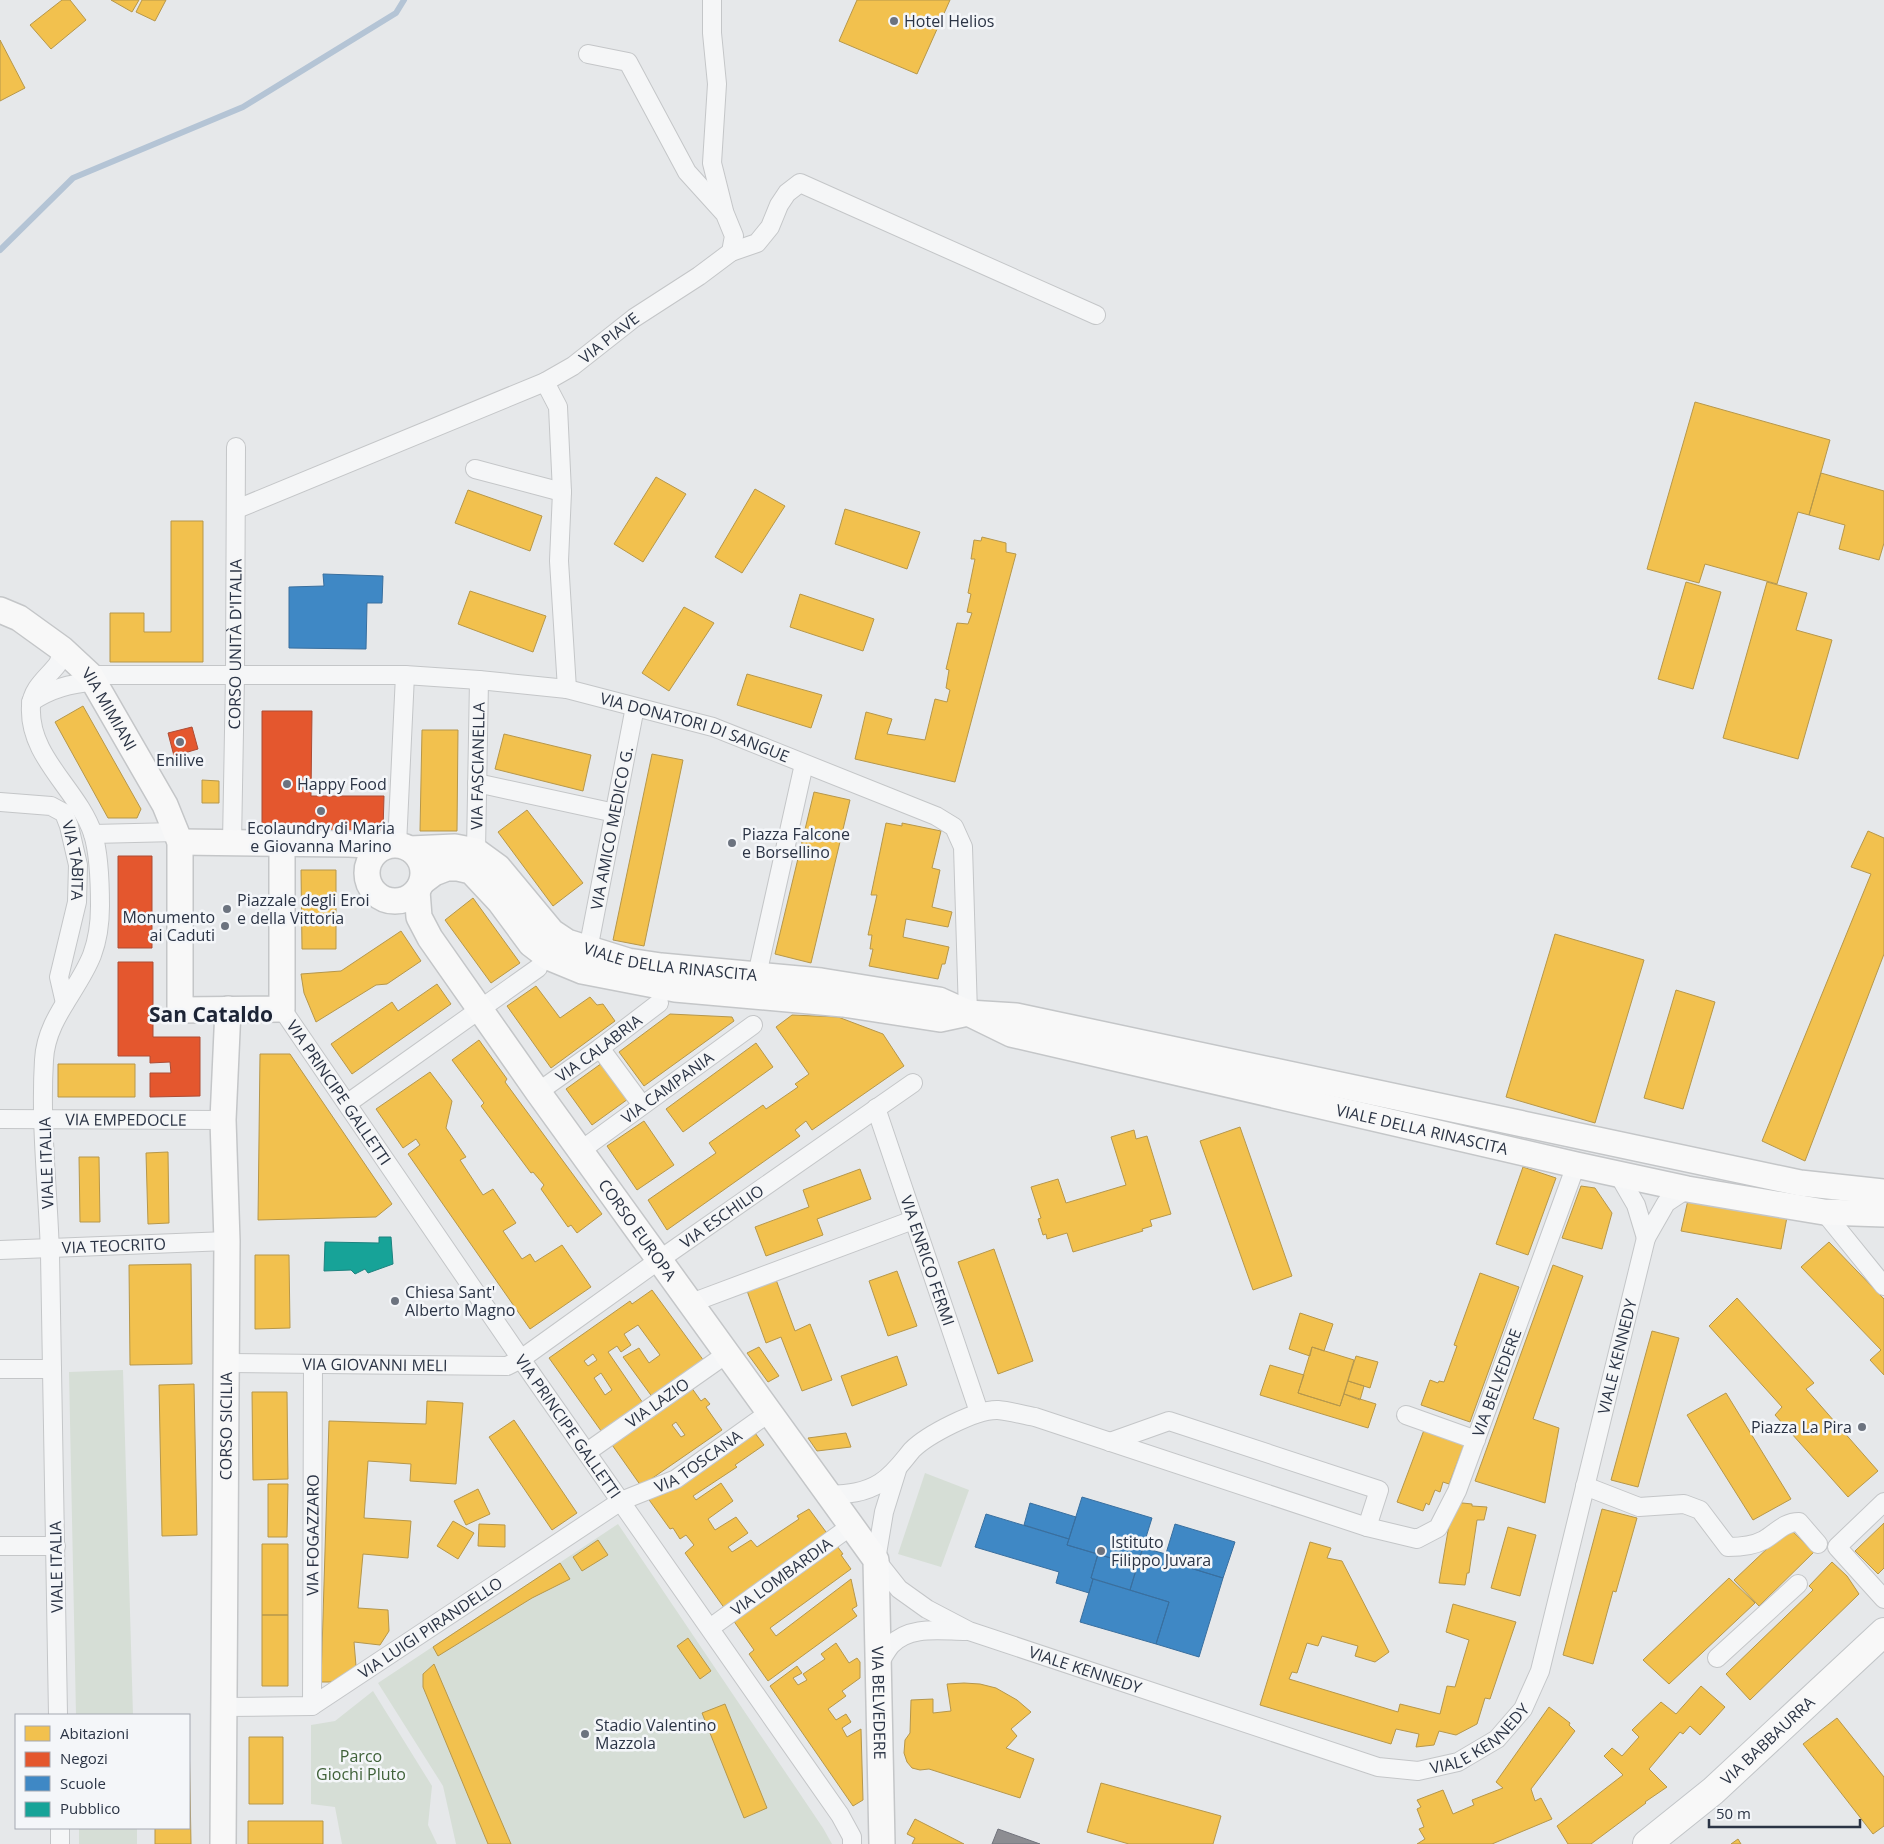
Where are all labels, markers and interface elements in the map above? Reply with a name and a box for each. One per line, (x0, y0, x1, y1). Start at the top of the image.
place label: Hotel Helios (904, 10, 994, 32)
marker: Hotel Helios (888, 15, 900, 27)
street label: VIA PIAVE (574, 307, 644, 368)
street label: CORSO UNITÀ D'ITALIA (223, 558, 247, 729)
street label: VIA MIMIANI (77, 662, 142, 755)
street label: VIA DONATORI DI SANGUE (598, 687, 793, 767)
street label: VIA FASCIANELLA (465, 701, 490, 830)
marker: Enilive (174, 736, 186, 748)
street label: VIA AMICO MEDICO G. (585, 745, 638, 912)
place label: Enilive (156, 749, 204, 771)
place label: Happy Food (297, 773, 387, 795)
marker: Happy Food (281, 778, 293, 790)
marker: Ecolaundry di Maria e Giovanna Marino (315, 805, 327, 817)
street label: VIA TABITA (57, 817, 89, 902)
place label: Ecolaundry di Maria e Giovanna Marino (247, 817, 395, 857)
place label: Piazza Falcone e Borsellino (742, 823, 850, 863)
marker: Piazza Falcone e Borsellino (726, 837, 738, 849)
place label: Piazzale degli Eroi e della Vittoria (237, 889, 369, 929)
marker: Piazzale degli Eroi e della Vittoria (221, 903, 233, 915)
place label: Monumento ai Caduti (122, 906, 215, 946)
marker: Monumento ai Caduti (219, 920, 231, 932)
street label: VIALE DELLA RINASCITA (581, 937, 759, 986)
district label: San Cataldo (149, 1000, 273, 1028)
street label: VIA CALABRIA (551, 1008, 647, 1087)
street label: VIA PRINCIPE GALLETTI (282, 1016, 396, 1169)
street label: VIA CAMPANIA (617, 1046, 719, 1128)
street label: VIALE DELLA RINASCITA (1334, 1099, 1511, 1160)
street label: VIA EMPEDOCLE (65, 1108, 187, 1131)
street label: VIALE ITALIA (33, 1116, 59, 1209)
street label: CORSO EUROPA (593, 1175, 682, 1286)
street label: VIA ESCHILIO (675, 1179, 768, 1253)
street label: VIA ENRICO FERMI (895, 1192, 960, 1328)
street label: VIA TEOCRITO (61, 1232, 166, 1259)
place label: Chiesa Sant' Alberto Magno (405, 1281, 515, 1321)
marker: Chiesa Sant' Alberto Magno (389, 1295, 401, 1307)
street label: VIALE KENNEDY (1592, 1297, 1642, 1416)
street label: VIA BELVEDERE (1467, 1325, 1526, 1440)
street label: VIA PRINCIPE GALLETTI (510, 1350, 626, 1503)
street label: VIA GIOVANNI MELI (302, 1353, 448, 1376)
street label: CORSO SICILIA (214, 1371, 237, 1480)
street label: VIA LAZIO (621, 1373, 694, 1433)
place label: Piazza La Pira (1751, 1416, 1852, 1438)
marker: Piazza La Pira (1856, 1421, 1868, 1433)
street label: VIA TOSCANA (651, 1424, 747, 1498)
street label: VIA FOGAZZARO (301, 1474, 324, 1596)
street label: VIALE ITALIA (44, 1520, 68, 1613)
place label: Istituto Filippo Juvara (1111, 1531, 1211, 1571)
street label: VIA LOMBARDIA (726, 1532, 837, 1621)
marker: Istituto Filippo Juvara (1095, 1545, 1107, 1557)
street label: VIA LUIGI PIRANDELLO (354, 1572, 507, 1683)
street label: VIALE KENNEDY (1026, 1641, 1145, 1699)
street label: VIA BELVEDERE (867, 1646, 891, 1760)
street label: VIA BABBAURRA (1716, 1690, 1820, 1790)
street label: VIALE KENNEDY (1428, 1699, 1534, 1779)
legend (15, 1714, 190, 1829)
place label: Stadio Valentino Mazzola (595, 1714, 716, 1754)
text: Abitazioni (60, 1723, 129, 1743)
marker: Stadio Valentino Mazzola (579, 1728, 591, 1740)
park label: Parco Giochi Pluto (316, 1745, 406, 1785)
text: Negozi (60, 1748, 108, 1768)
text: Scuole (60, 1773, 106, 1793)
scale bar (1709, 1796, 1860, 1828)
text: Pubblico (60, 1798, 120, 1818)
text: 50 m (1716, 1803, 1751, 1823)

